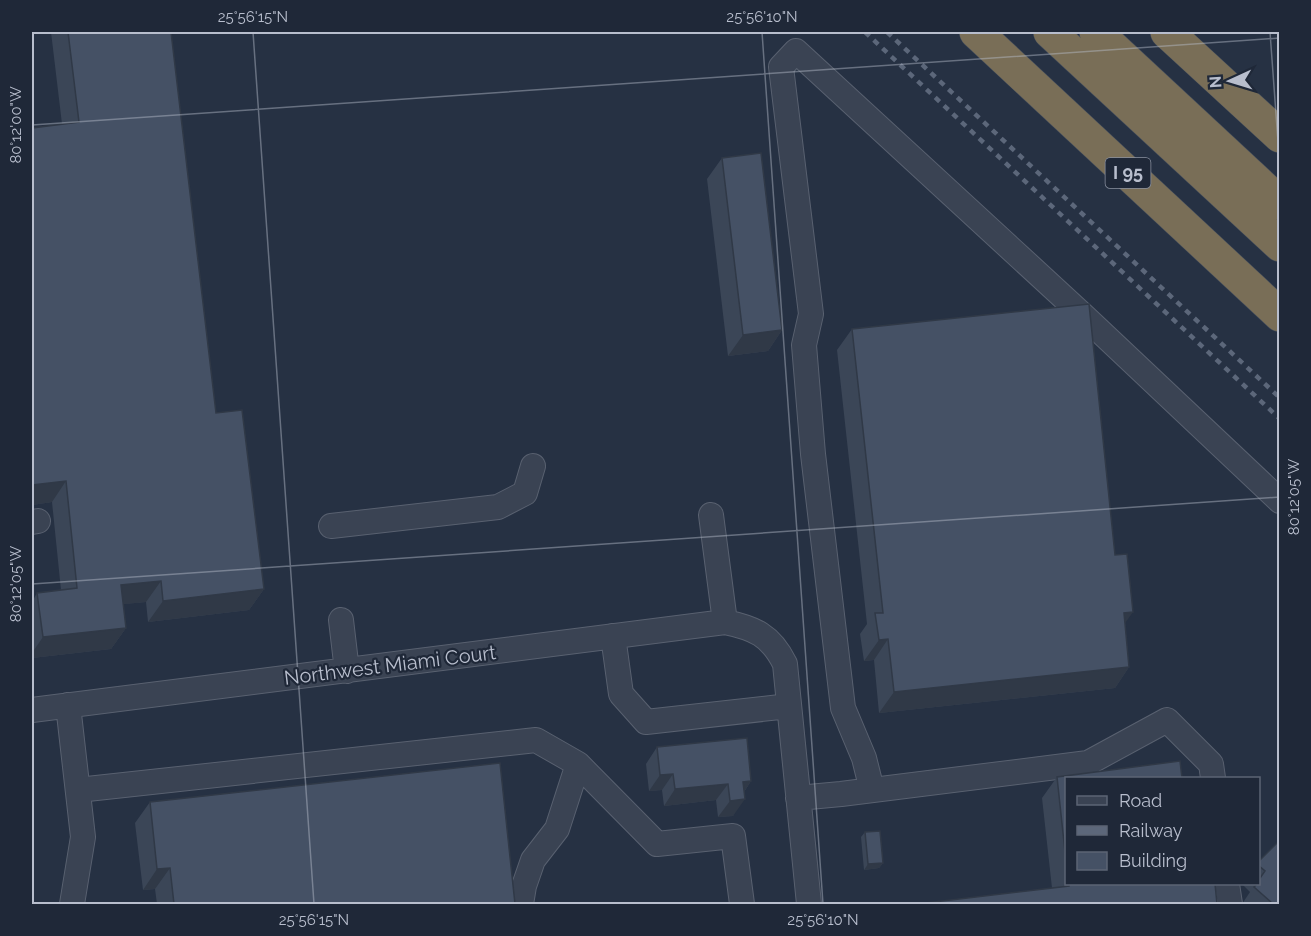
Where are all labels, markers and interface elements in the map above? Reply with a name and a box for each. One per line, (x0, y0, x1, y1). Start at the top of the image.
text: 25°56'15"N (218, 8, 288, 26)
text: 25°56'10"N (726, 8, 798, 26)
north arrow (1200, 51, 1260, 111)
text: N (1206, 75, 1225, 89)
text: 80°12'00"W (7, 86, 25, 164)
road number: I 95 (1106, 158, 1150, 188)
text: 80°12'05"W (1285, 459, 1303, 535)
text: 80°12'05"W (7, 546, 25, 622)
street label: Northwest Miami Court (283, 640, 498, 690)
legend (1065, 777, 1260, 885)
text: Road (1119, 790, 1162, 811)
text: Railway (1119, 820, 1183, 841)
text: Building (1119, 850, 1187, 871)
text: 25°56'15"N (279, 911, 349, 929)
text: 25°56'10"N (787, 911, 859, 929)

